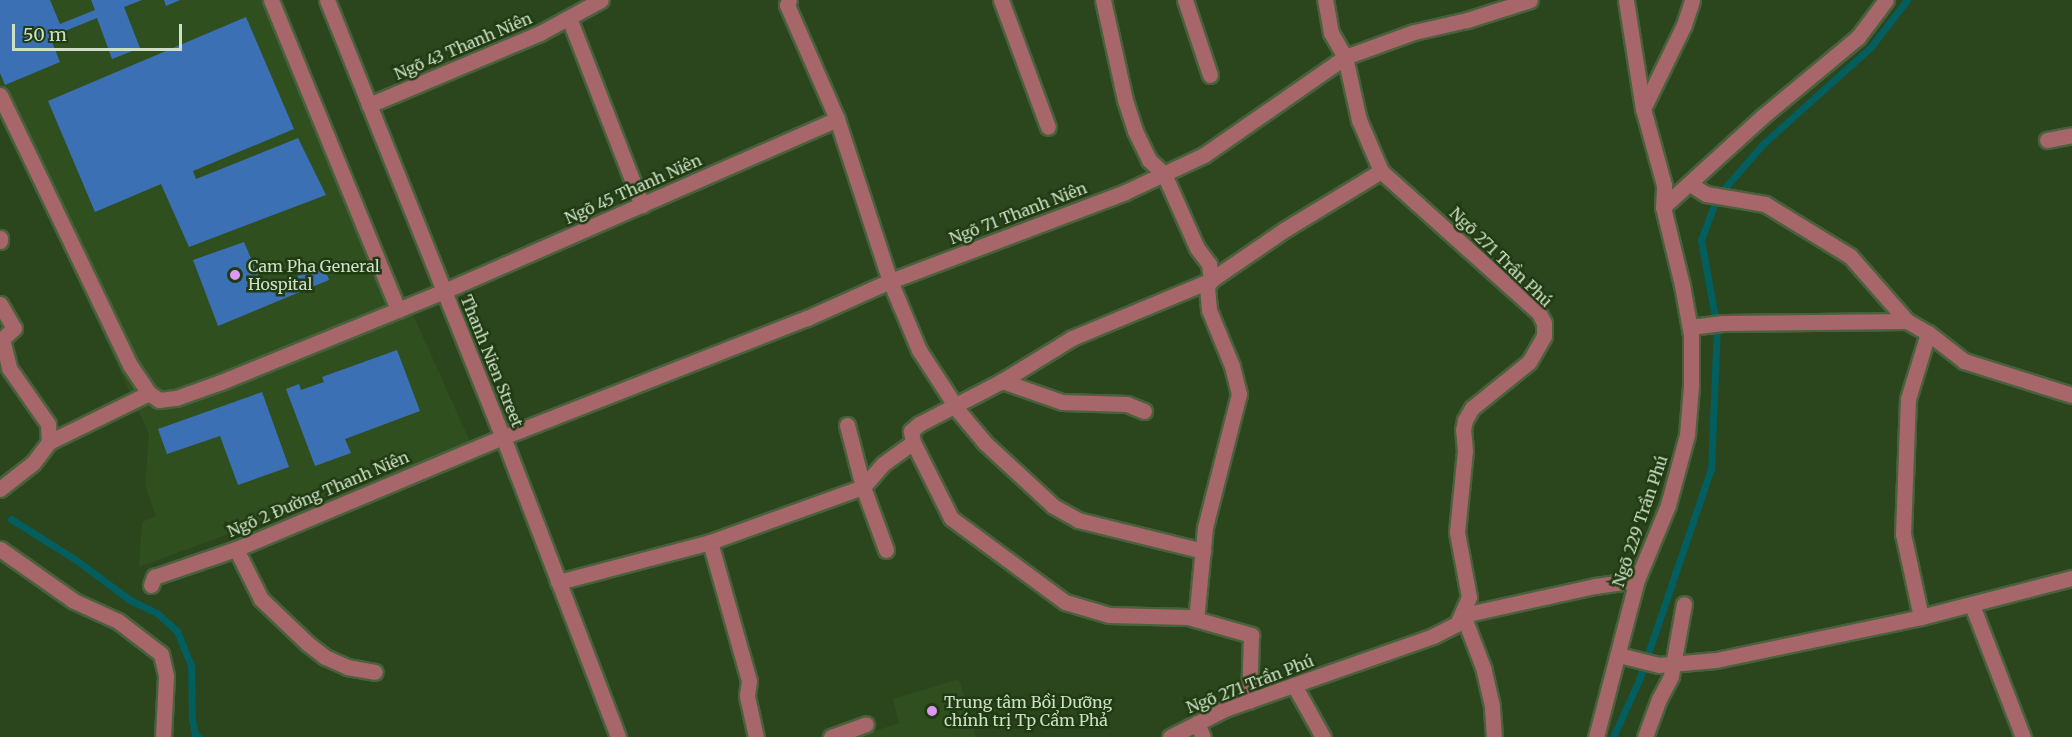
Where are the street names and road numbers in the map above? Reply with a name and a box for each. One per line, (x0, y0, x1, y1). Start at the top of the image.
street label: Ngõ 43 Thanh Niên (391, 8, 535, 84)
street label: Ngõ 45 Thanh Niên (562, 150, 704, 228)
street label: Ngõ 71 Thanh Niên (946, 178, 1090, 248)
street label: Ngõ 271 Trần Phú (1446, 203, 1556, 311)
street label: Thanh Nien Street (457, 292, 527, 430)
street label: Ngõ 2 Đường Thanh Niên (224, 447, 412, 541)
street label: Ngõ 229 Trần Phú (1608, 453, 1672, 589)
street label: Ngõ 271 Trần Phú (1184, 651, 1316, 717)

